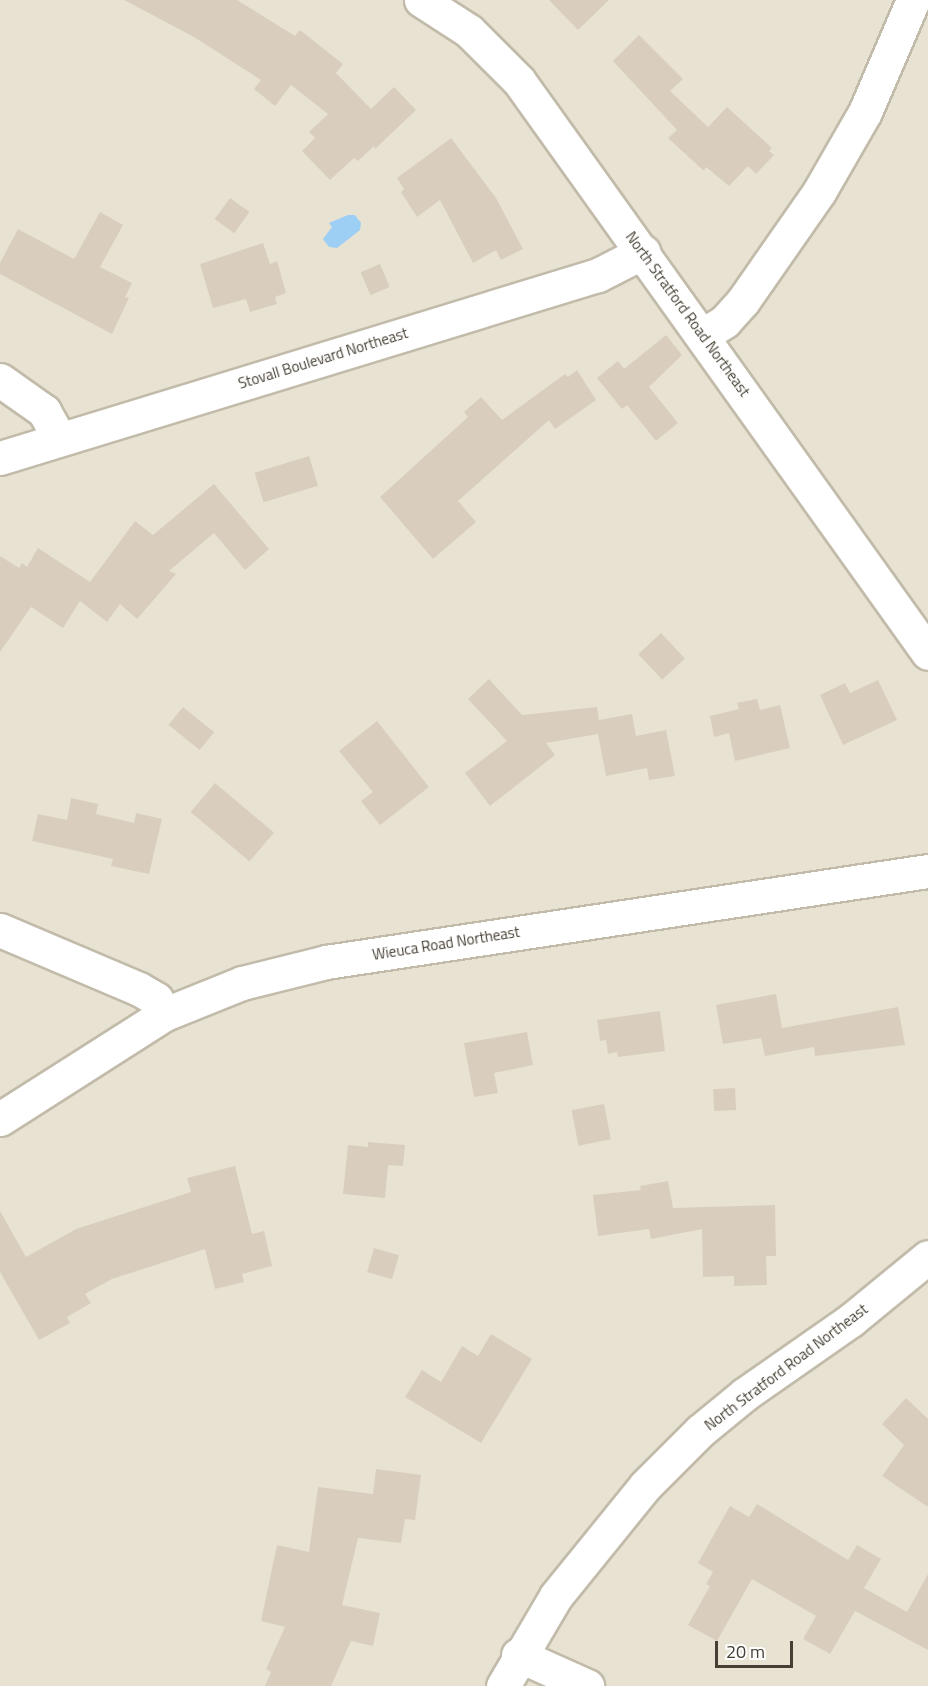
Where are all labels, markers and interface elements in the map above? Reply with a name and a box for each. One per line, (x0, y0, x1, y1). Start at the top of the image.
street label: North Stratford Road Northeast (622, 228, 754, 400)
street label: Stovall Boulevard Northeast (236, 324, 410, 392)
street label: Wieuca Road Northeast (371, 922, 521, 964)
street label: North Stratford Road Northeast (701, 1300, 871, 1434)
scale bar (718, 1629, 796, 1667)
text: 20 m (726, 1638, 765, 1665)

